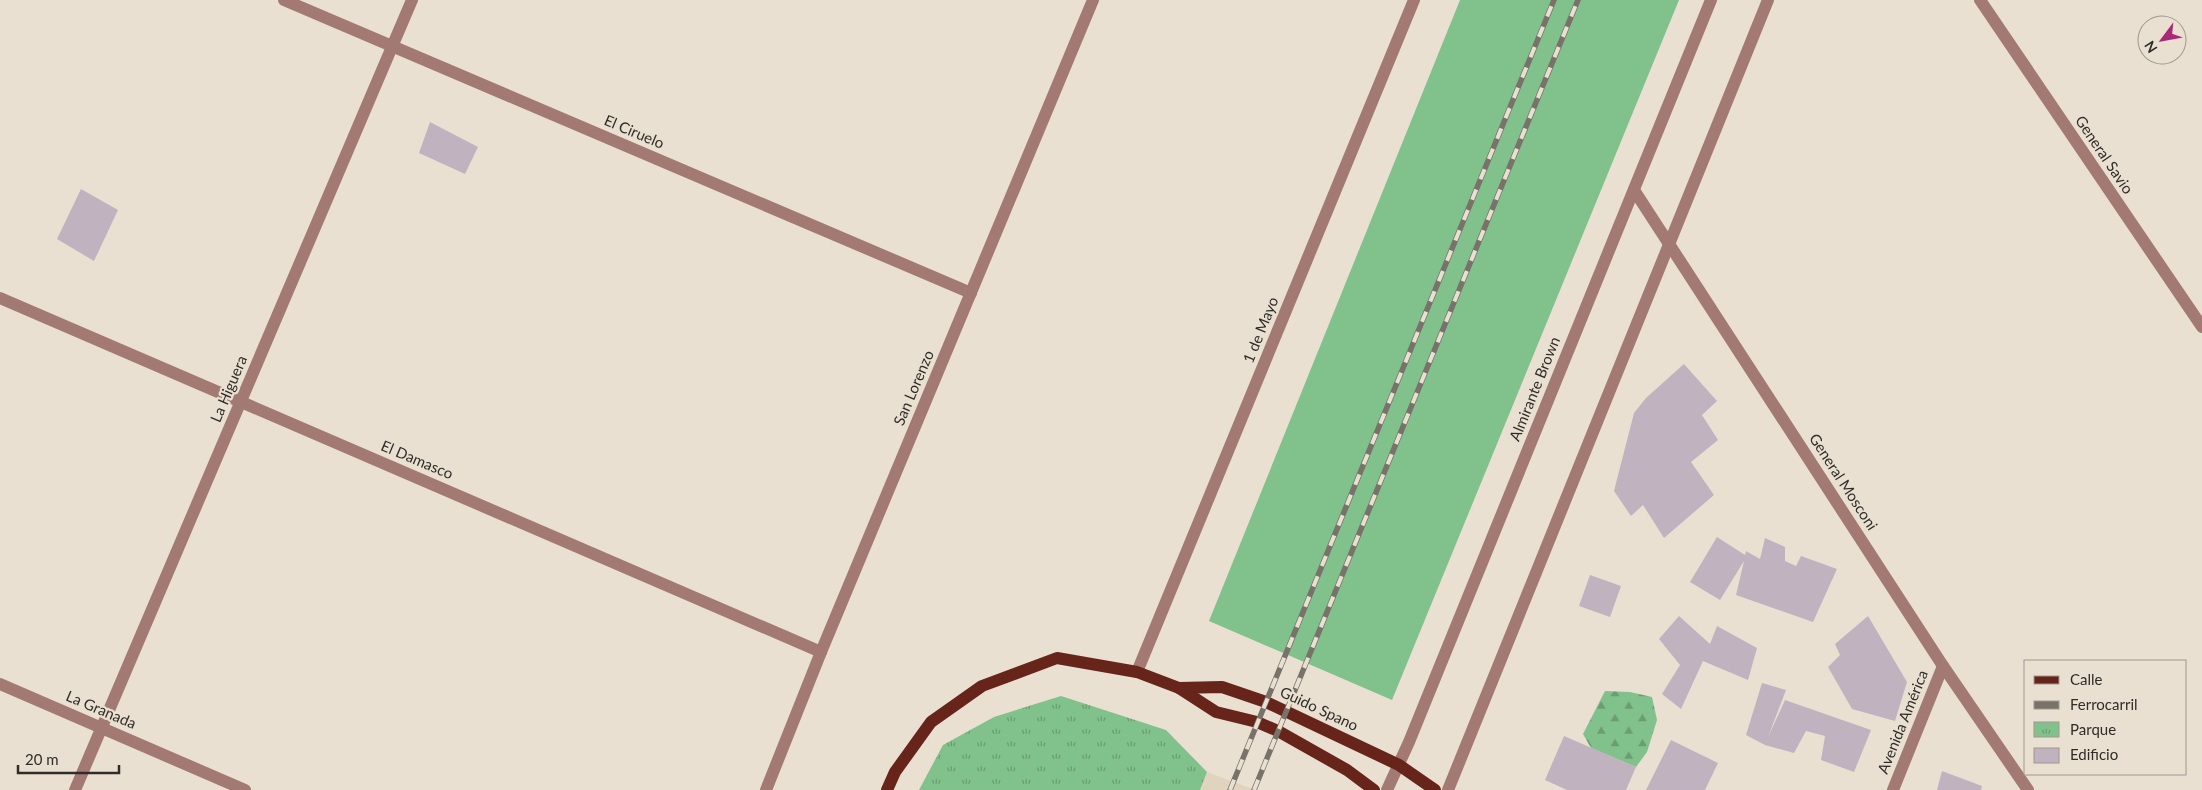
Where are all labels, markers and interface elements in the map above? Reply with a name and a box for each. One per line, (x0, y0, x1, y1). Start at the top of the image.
north arrow (2137, 15, 2187, 65)
text: N (2140, 38, 2161, 56)
street label: El Ciruelo (602, 110, 667, 152)
street label: General Savio (2072, 112, 2138, 197)
street label: 1 de Mayo (1239, 294, 1281, 365)
street label: Almirante Brown (1505, 334, 1563, 443)
street label: San Lorenzo (889, 347, 937, 428)
street label: La Higuera (206, 352, 250, 425)
street label: General Mosconi (1806, 430, 1882, 533)
street label: El Damasco (379, 436, 456, 482)
legend (2024, 660, 2187, 775)
street label: Avenida América (1873, 667, 1931, 776)
text: Calle (2070, 670, 2103, 688)
street label: Guido Spano (1277, 682, 1361, 734)
street label: La Granada (64, 686, 139, 732)
text: Ferrocarril (2070, 695, 2138, 713)
text: Parque (2070, 720, 2116, 738)
scale bar (18, 742, 119, 774)
text: Edificio (2070, 745, 2118, 763)
text: 20 m (25, 750, 59, 768)

